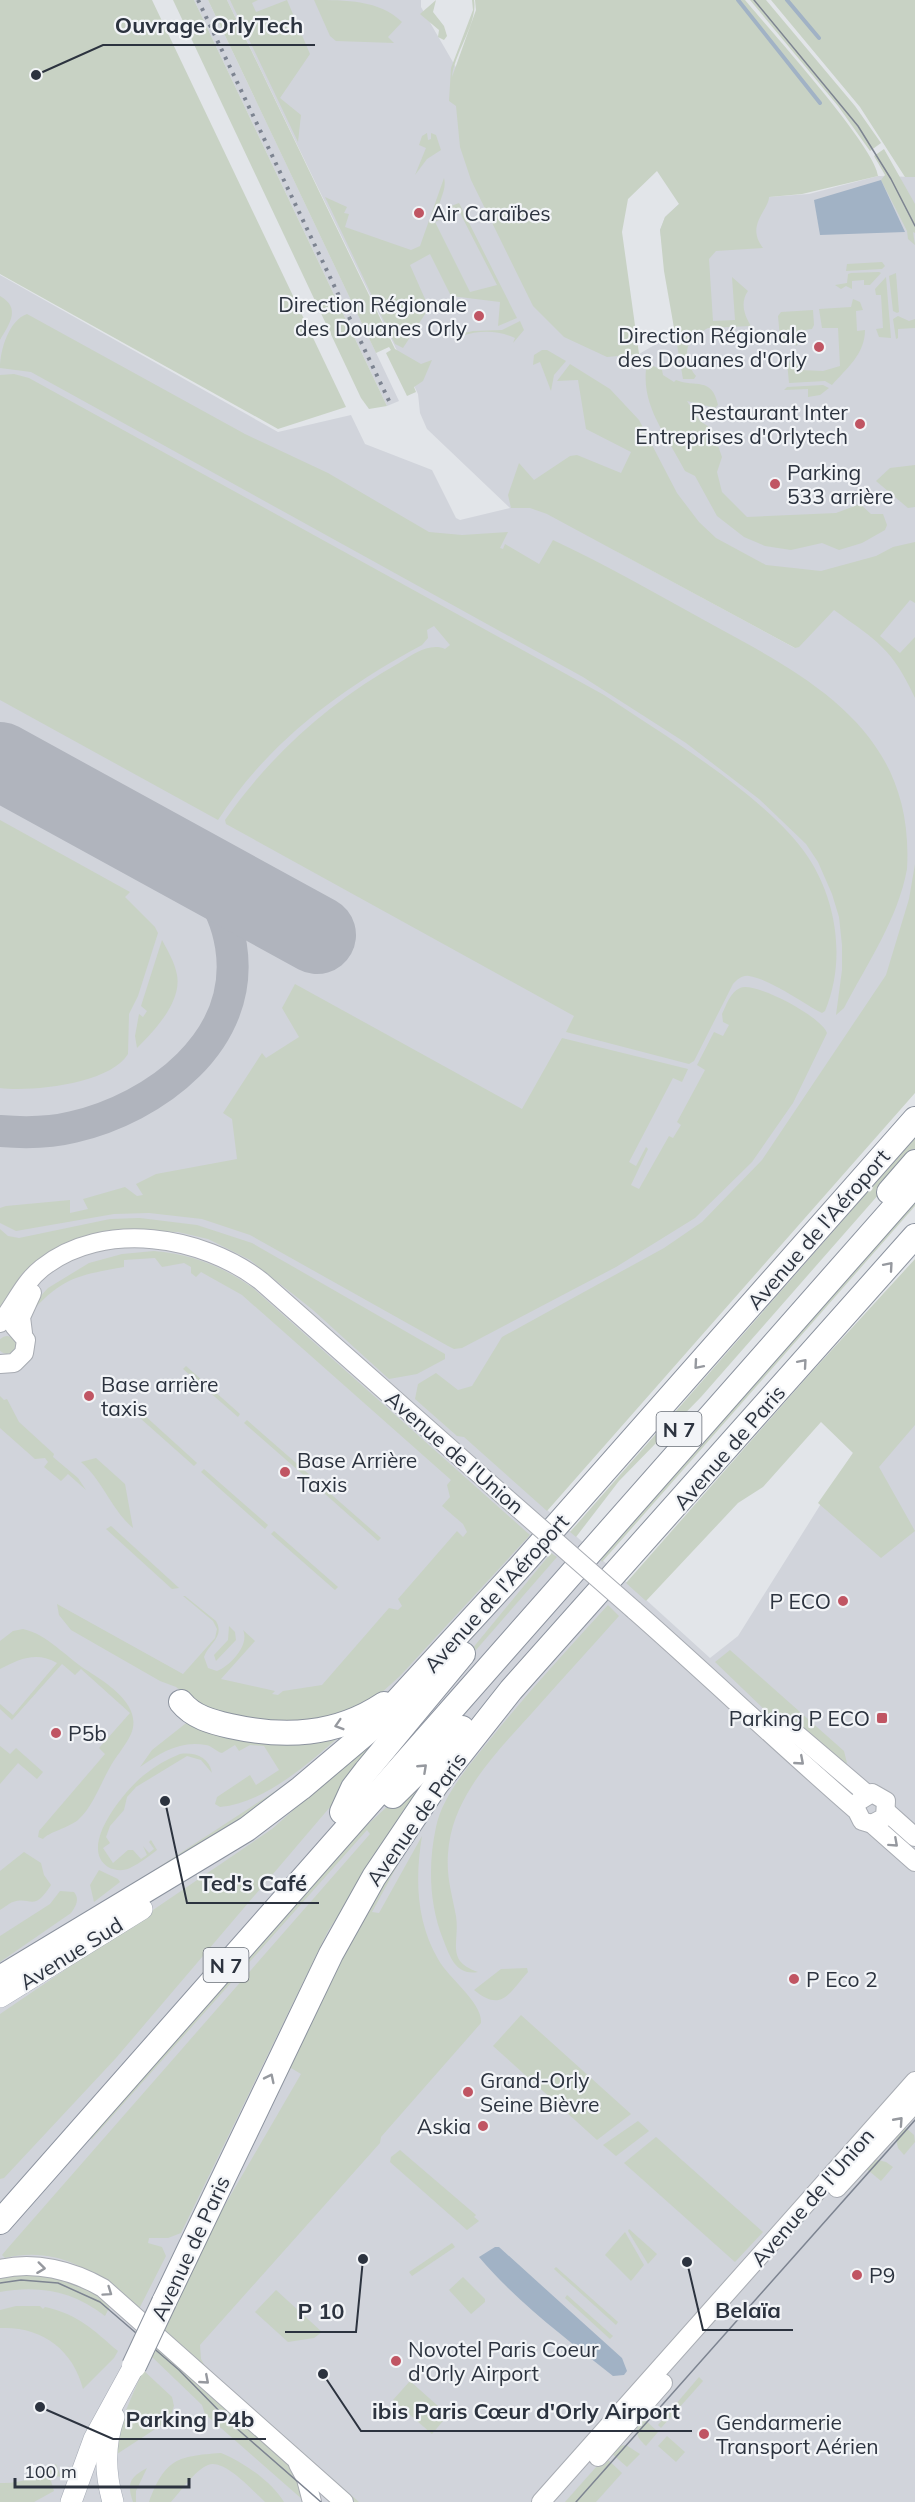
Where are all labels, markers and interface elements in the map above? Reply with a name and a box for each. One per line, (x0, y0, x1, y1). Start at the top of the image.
callout: Ouvrage OrlyTech (103, 5, 315, 45)
text: Ouvrage OrlyTech (115, 11, 303, 39)
place label: Air Caraïbes (431, 200, 551, 226)
marker: Air Caraïbes (412, 206, 426, 220)
place label: Direction Régionale des Douanes Orly (278, 291, 467, 341)
marker: Direction Régionale des Douanes Orly (472, 309, 486, 323)
place label: Direction Régionale des Douanes d'Orly (618, 322, 807, 372)
marker: Direction Régionale des Douanes d'Orly (812, 340, 826, 354)
place label: Restaurant Inter Entreprises d'Orlytech (635, 399, 848, 449)
marker: Restaurant Inter Entreprises d'Orlytech (853, 417, 867, 431)
place label: Parking 533 arrière (787, 459, 893, 509)
marker: Parking 533 arrière (768, 477, 782, 491)
street label: Avenue de l'Aéroport (741, 1143, 895, 1315)
one-way arrow (882, 1262, 893, 1273)
one-way arrow (694, 1358, 705, 1369)
one-way arrow (796, 1359, 807, 1370)
place label: Base arrière taxis (101, 1371, 218, 1421)
street label: Avenue de Paris (668, 1379, 790, 1515)
street label: Avenue de l'Union (381, 1385, 529, 1519)
marker: Base arrière taxis (82, 1389, 96, 1403)
road number: N 7 (656, 1412, 702, 1446)
place label: Base Arrière Taxis (297, 1447, 417, 1497)
marker: Base Arrière Taxis (278, 1465, 292, 1479)
street label: Avenue de l'Aéroport (418, 1508, 574, 1678)
place label: P ECO (769, 1588, 831, 1614)
marker: P ECO (836, 1594, 850, 1608)
place label: Parking P ECO (729, 1705, 870, 1731)
marker: Parking P ECO (875, 1711, 889, 1725)
one-way arrow (334, 1718, 345, 1730)
place label: P5b (68, 1720, 107, 1746)
marker: P5b (49, 1726, 63, 1740)
street label: Avenue de Paris (360, 1747, 472, 1891)
one-way arrow (793, 1754, 803, 1765)
one-way arrow (417, 1764, 427, 1775)
one-way arrow (887, 1836, 897, 1847)
callout: Ted's Café (187, 1863, 319, 1903)
text: Ted's Café (199, 1869, 307, 1897)
street label: Avenue Sud (15, 1911, 127, 1995)
road number: N 7 (204, 1948, 248, 1982)
place label: P Eco 2 (806, 1966, 878, 1992)
marker: P Eco 2 (787, 1972, 801, 1986)
place label: Grand-Orly Seine Bièvre (480, 2067, 599, 2117)
one-way arrow (263, 2074, 275, 2085)
marker: Grand-Orly Seine Bièvre (461, 2085, 475, 2099)
place label: Askia (417, 2113, 471, 2139)
one-way arrow (892, 2117, 903, 2128)
marker: Askia (476, 2119, 490, 2133)
street label: Avenue de l'Union (745, 2123, 879, 2271)
street label: Avenue de Paris (145, 2171, 235, 2325)
one-way arrow (37, 2261, 46, 2273)
place label: P9 (869, 2262, 895, 2288)
marker: P9 (850, 2268, 864, 2282)
one-way arrow (102, 2285, 113, 2296)
callout: Belaïa (703, 2290, 793, 2330)
callout: P 10 (285, 2292, 356, 2332)
text: Belaïa (715, 2296, 781, 2324)
text: P 10 (297, 2297, 345, 2325)
place label: Novotel Paris Coeur d'Orly Airport (408, 2336, 599, 2386)
marker: Novotel Paris Coeur d'Orly Airport (389, 2354, 403, 2368)
one-way arrow (198, 2373, 209, 2384)
callout: ibis Paris Cœur d'Orly Airport (361, 2391, 692, 2431)
text: ibis Paris Cœur d'Orly Airport (372, 2397, 680, 2425)
callout: Parking P4b (113, 2399, 266, 2439)
text: Parking P4b (126, 2405, 254, 2433)
place label: Gendarmerie Transport Aérien (716, 2409, 879, 2459)
marker: Gendarmerie Transport Aérien (697, 2427, 711, 2441)
scale bar (15, 2451, 189, 2489)
text: 100 m (24, 2460, 77, 2483)

